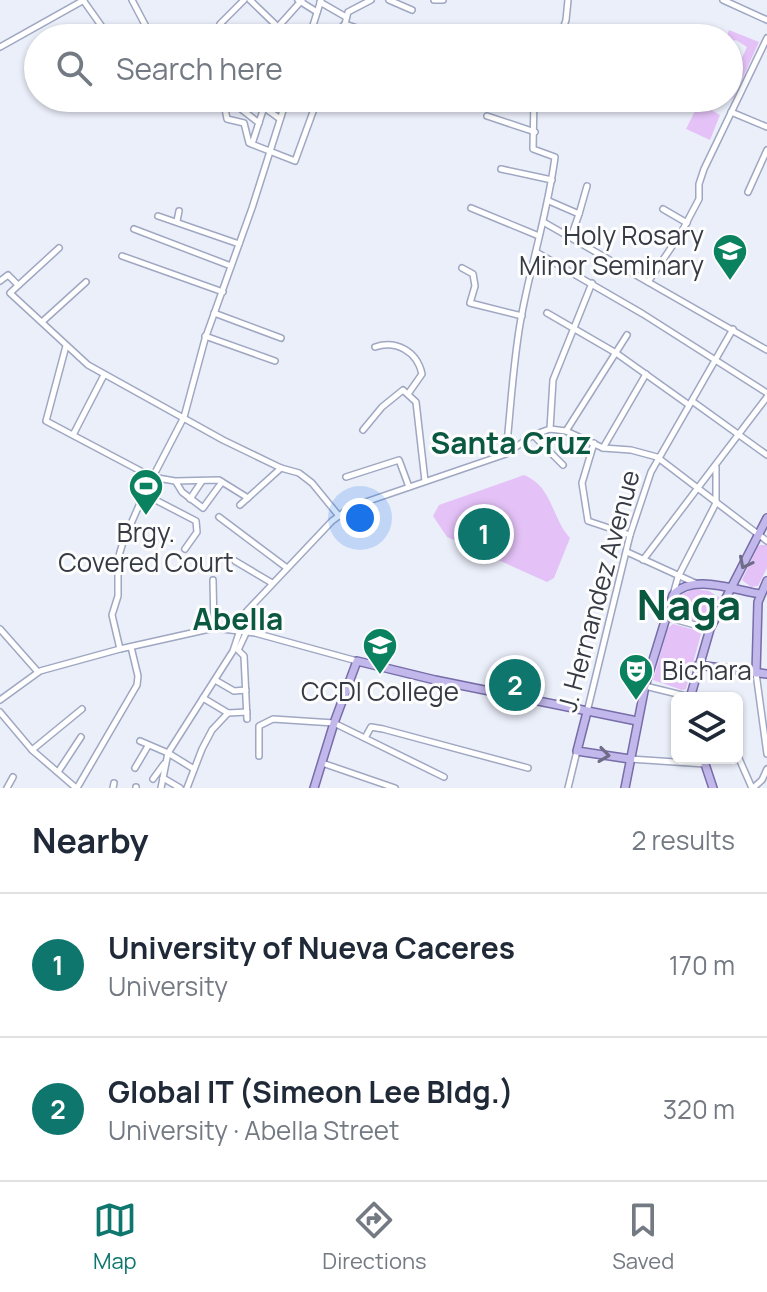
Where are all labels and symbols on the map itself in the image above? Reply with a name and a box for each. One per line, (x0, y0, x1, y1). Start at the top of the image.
place label: Holy Rosary Minor Seminary (519, 217, 704, 283)
school or university icon: Holy Rosary Minor Seminary (711, 232, 749, 282)
district label: Santa Cruz (431, 422, 591, 463)
street label: J. Hernandez Avenue (548, 466, 648, 716)
sports icon: Brgy. Covered Court (127, 467, 165, 517)
your location (340, 498, 380, 538)
pin: 1 (458, 504, 510, 564)
place label: Brgy. Covered Court (58, 514, 234, 580)
one-way arrow (739, 554, 754, 569)
district label: Naga (637, 575, 741, 633)
district label: Abella (193, 598, 283, 639)
school or university icon: CCDI College (361, 626, 399, 676)
theatre icon: Bichara (617, 652, 655, 702)
place label: Bichara (662, 652, 752, 688)
pin: 2 (489, 655, 541, 715)
place label: CCDI College (301, 673, 459, 709)
one-way arrow (597, 746, 611, 763)

